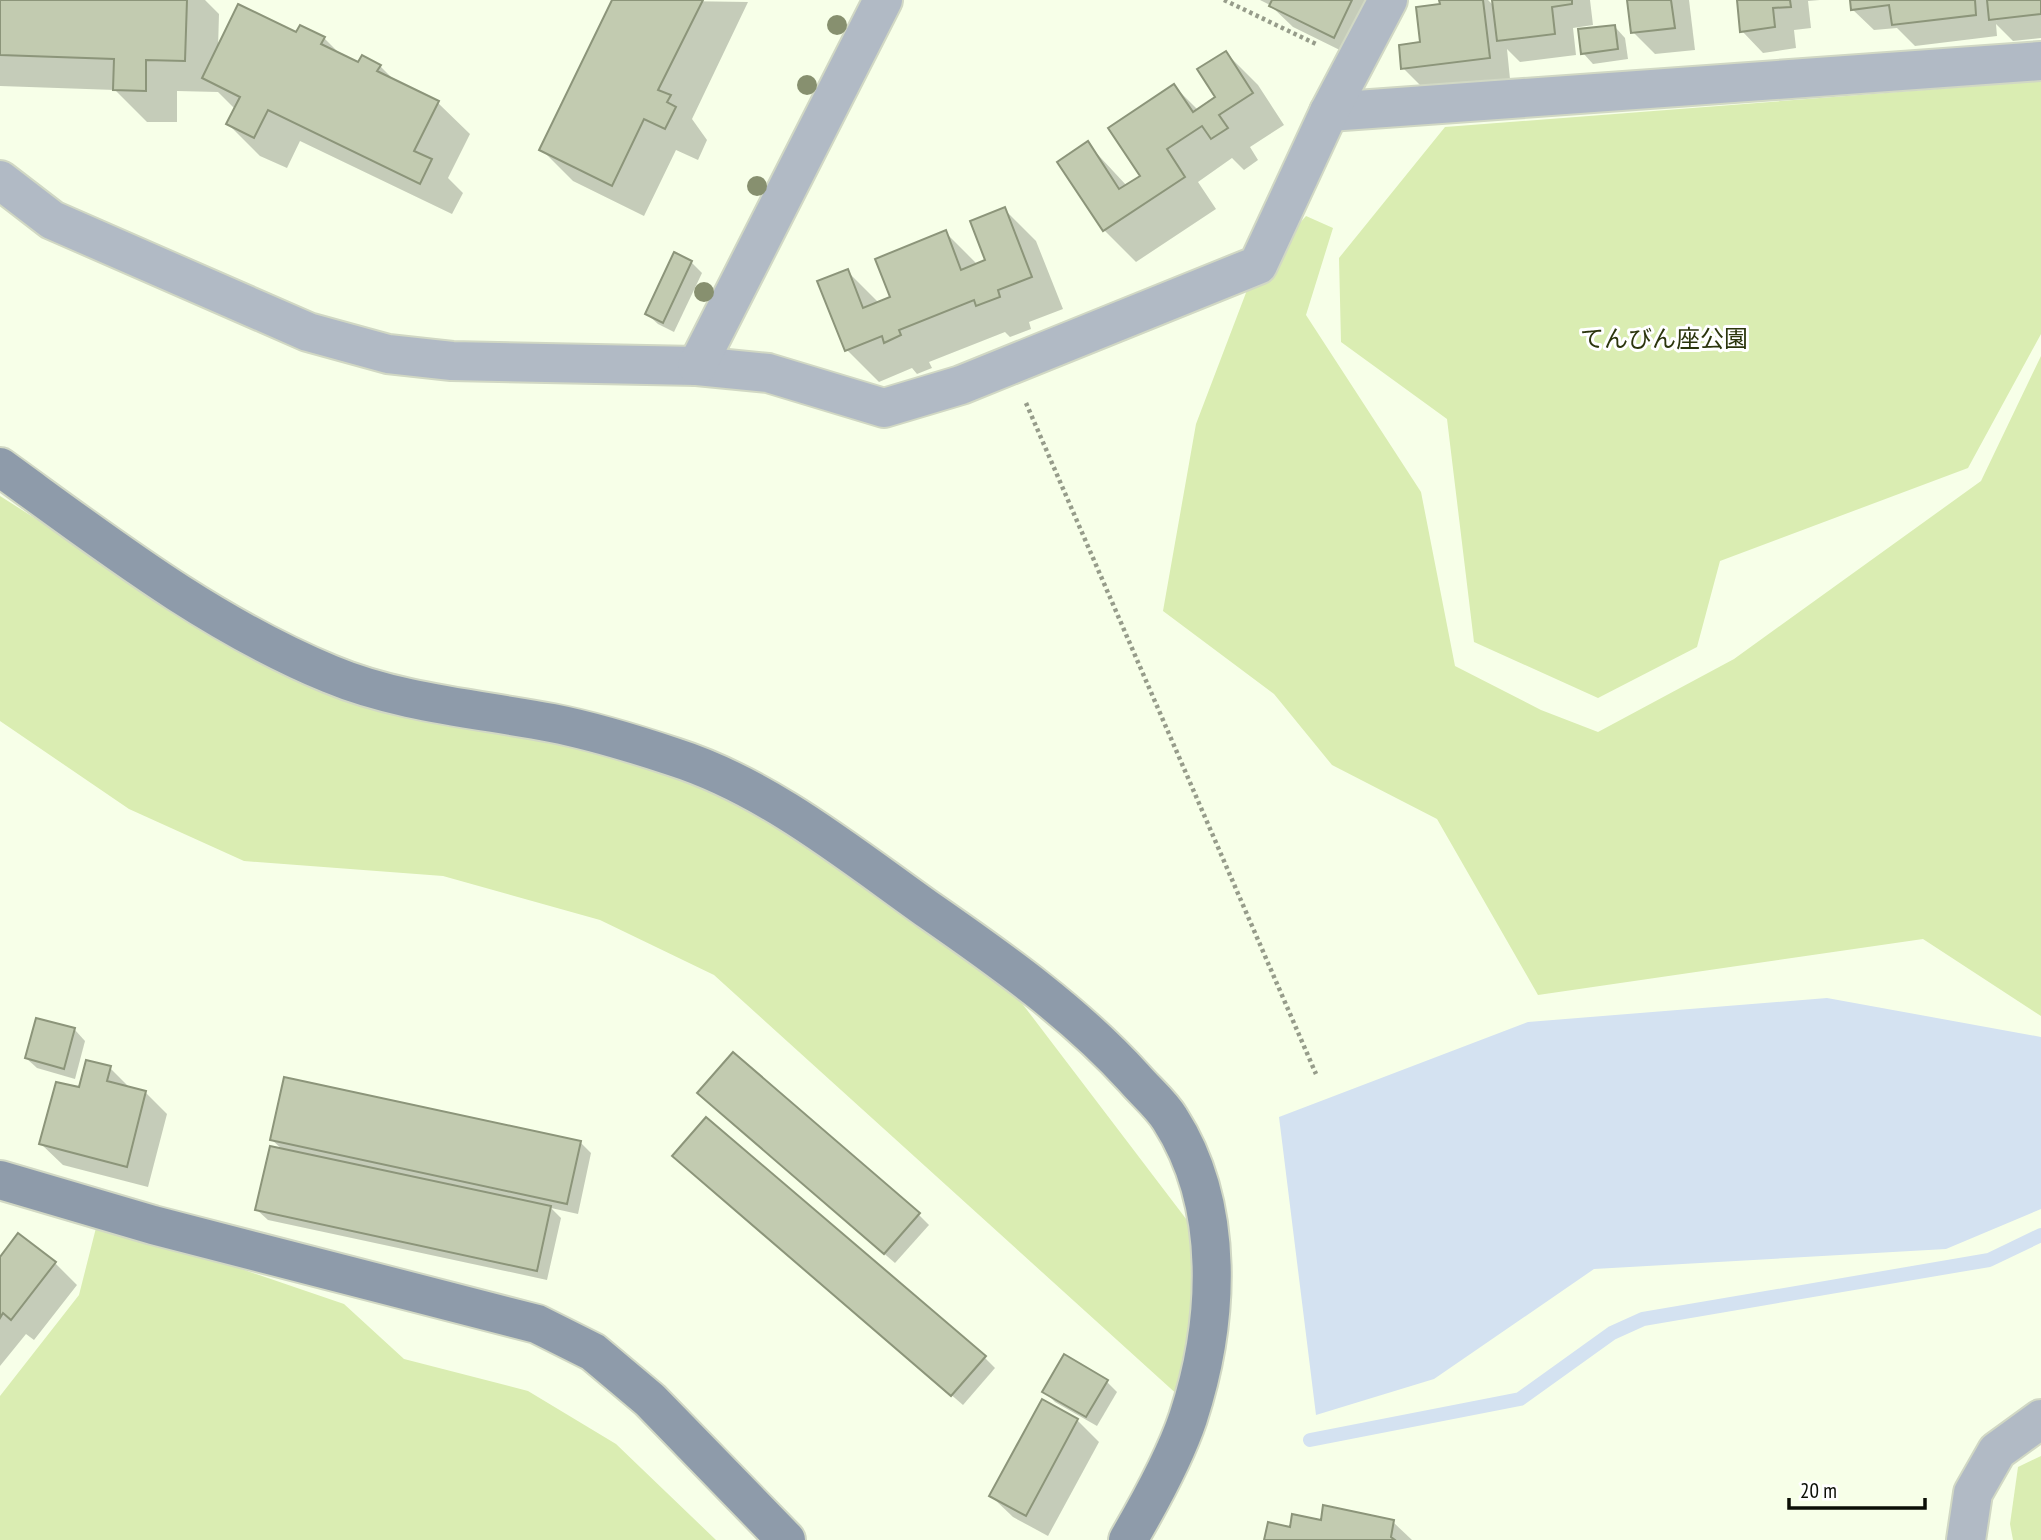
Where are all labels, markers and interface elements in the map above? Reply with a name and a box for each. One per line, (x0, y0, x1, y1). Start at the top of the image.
park label: てんびん座公園 (1580, 323, 1748, 354)
scale bar (1789, 1466, 1926, 1510)
text: 20 m (1800, 1477, 1837, 1504)

